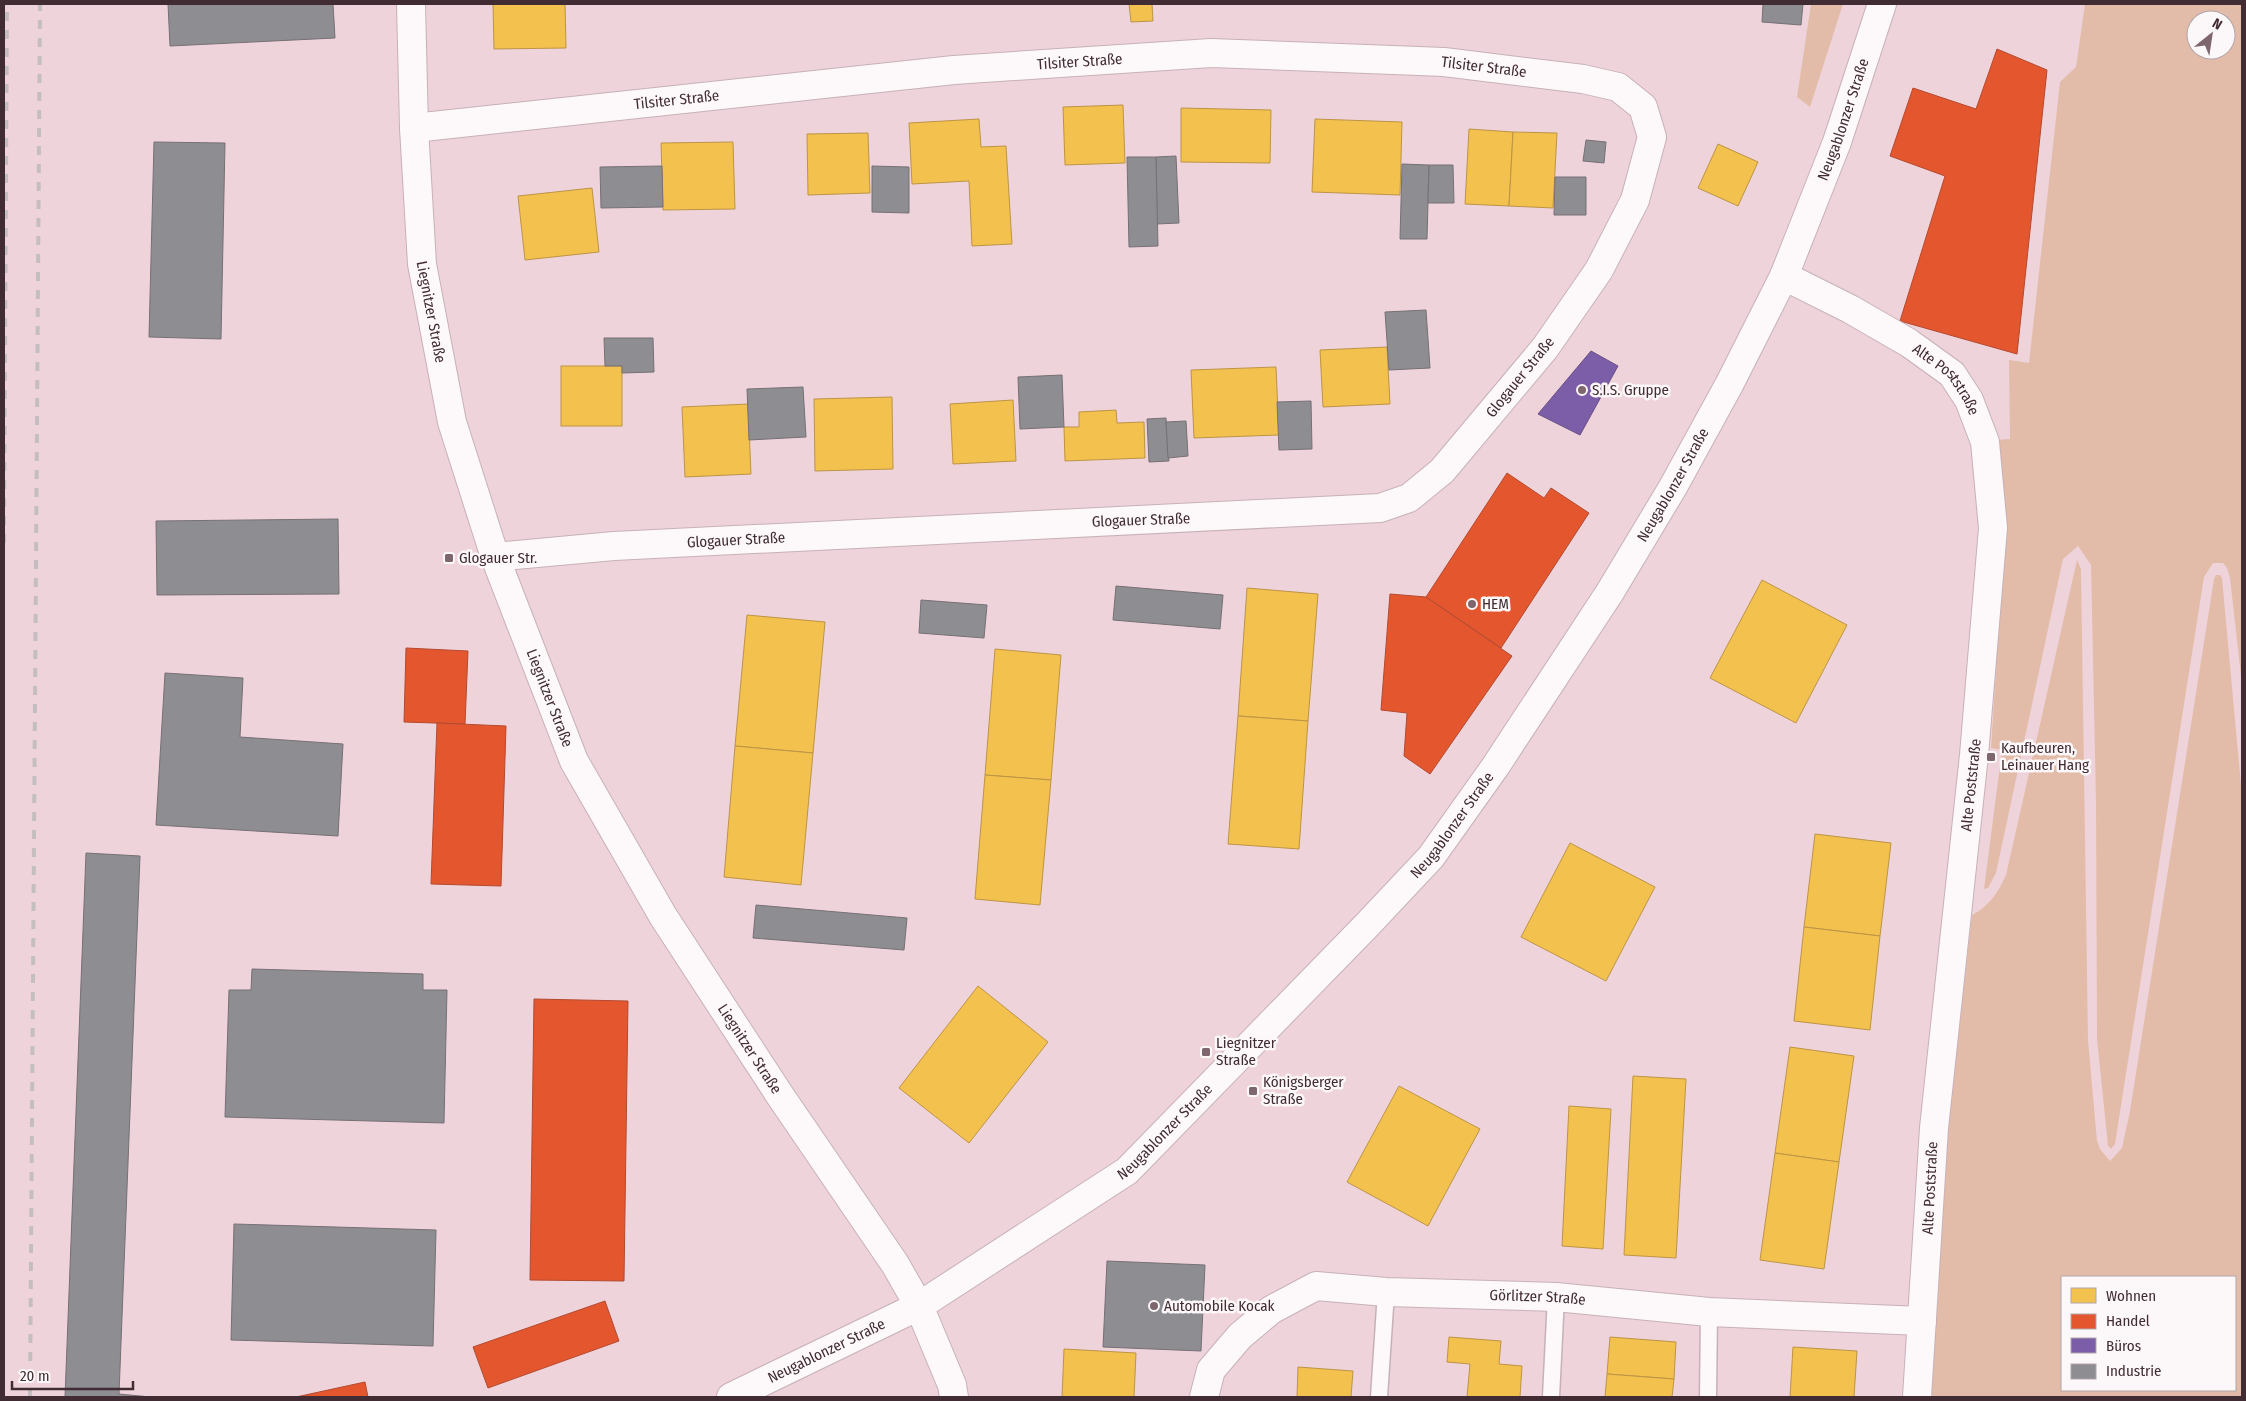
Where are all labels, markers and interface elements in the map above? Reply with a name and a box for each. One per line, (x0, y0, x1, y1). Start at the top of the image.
north arrow (2186, 10, 2236, 60)
text: N (2209, 15, 2225, 34)
street label: Tilsiter Straße (1036, 50, 1123, 74)
street label: Tilsiter Straße (1440, 53, 1528, 81)
street label: Neugablonzer Straße (1814, 56, 1873, 183)
street label: Tilsiter Straße (633, 86, 720, 113)
street label: Liegnitzer Straße (413, 259, 450, 364)
street label: Glogauer Straße (1482, 333, 1558, 421)
street label: Alte Poststraße (1909, 340, 1983, 418)
place label: S.I.S. Gruppe (1592, 381, 1669, 399)
marker: S.I.S. Gruppe (1576, 384, 1588, 396)
street label: Neugablonzer Straße (1633, 425, 1713, 545)
street label: Glogauer Straße (1092, 509, 1190, 531)
street label: Glogauer Straße (686, 528, 786, 552)
place label: Glogauer Str. (459, 549, 537, 567)
marker: Glogauer Str. (443, 552, 455, 564)
place label: HEM (1482, 595, 1509, 613)
marker: HEM (1466, 598, 1478, 610)
street label: Liegnitzer Straße (523, 647, 577, 750)
street label: Alte Poststraße (1957, 738, 1985, 832)
place label: Kaufbeuren, Leinauer Hang (2001, 739, 2089, 774)
marker: Kaufbeuren, Leinauer Hang (1985, 751, 1997, 763)
street label: Neugablonzer Straße (1407, 769, 1498, 882)
street label: Liegnitzer Straße (714, 1001, 785, 1097)
place label: Liegnitzer Straße (1216, 1034, 1277, 1069)
marker: Liegnitzer Straße (1200, 1046, 1212, 1058)
place label: Königsberger Straße (1263, 1073, 1344, 1108)
street label: Neugablonzer Straße (1114, 1080, 1216, 1184)
marker: Königsberger Straße (1247, 1085, 1259, 1097)
street label: Alte Poststraße (1919, 1141, 1941, 1235)
legend (2061, 1276, 2236, 1391)
street label: Görlitzer Straße (1489, 1286, 1587, 1309)
text: Wohnen (2106, 1287, 2156, 1305)
place label: Automobile Kocak (1164, 1297, 1275, 1315)
marker: Automobile Kocak (1148, 1300, 1160, 1312)
text: Handel (2106, 1312, 2150, 1330)
street label: Neugablonzer Straße (765, 1315, 888, 1387)
text: Büros (2106, 1337, 2141, 1355)
scale bar (12, 1358, 134, 1390)
text: Industrie (2106, 1362, 2161, 1380)
text: 20 m (20, 1367, 50, 1385)

